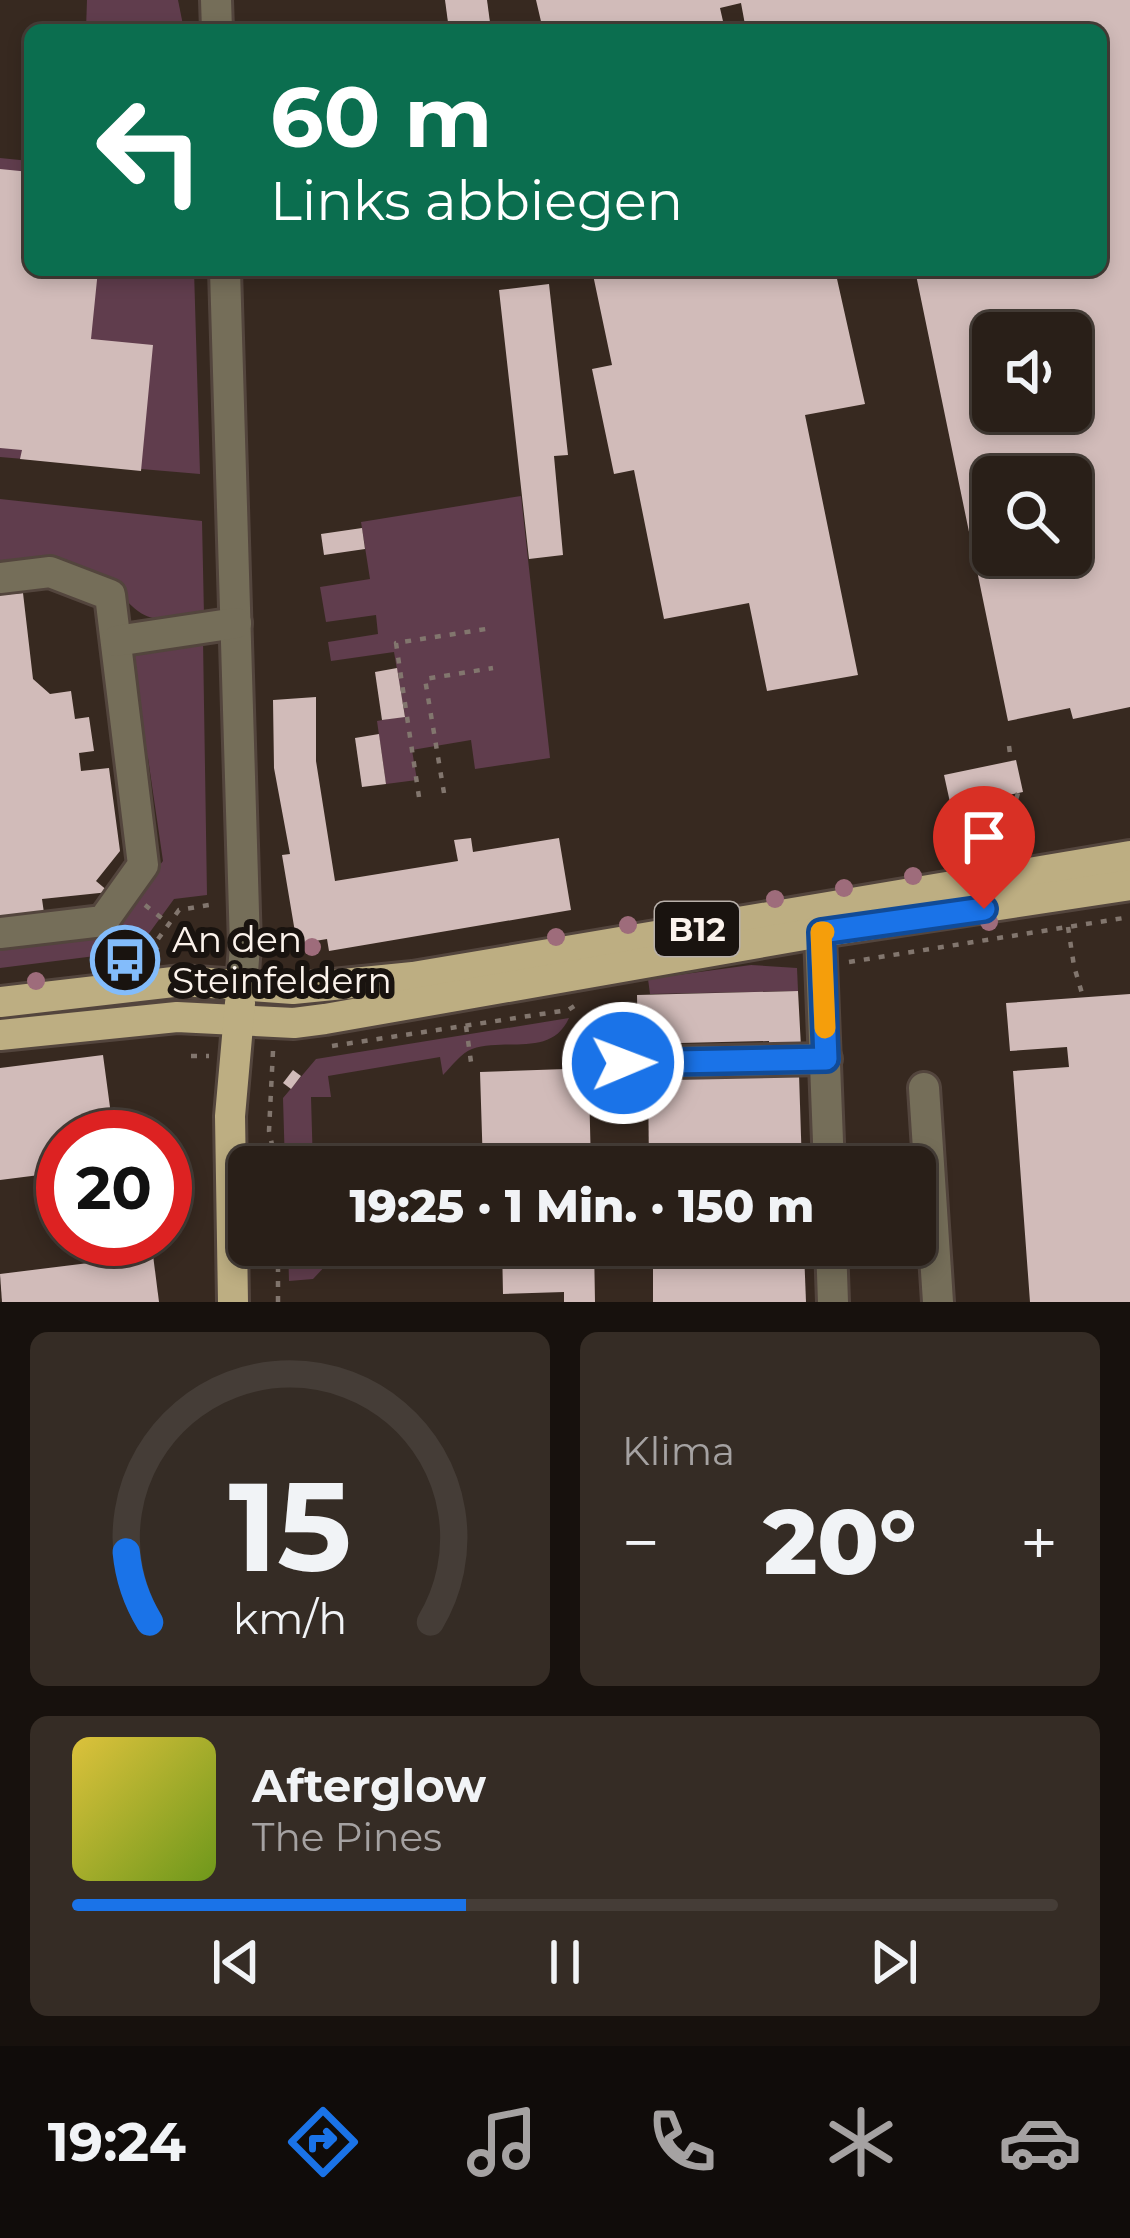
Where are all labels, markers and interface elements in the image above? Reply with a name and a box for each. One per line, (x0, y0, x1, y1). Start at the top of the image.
text: 60 m (270, 66, 492, 168)
icon: left (72, 72, 228, 228)
text: Links abbiegen (270, 168, 683, 234)
map controls (972, 312, 1092, 576)
button: sound (972, 312, 1092, 432)
button: search (972, 456, 1092, 576)
pin (933, 786, 1035, 909)
icon: arrive (951, 804, 1017, 870)
road number: B12 (655, 902, 739, 956)
place label: An den Steinfeldern (172, 917, 392, 1002)
bus stop icon: An den Steinfeldern (90, 925, 160, 995)
position arrow (560, 1000, 686, 1126)
speed limit sign: 20 (36, 1110, 192, 1266)
text: 19:25 · 1 Min. · 150 m (350, 1178, 814, 1233)
text: Klima (622, 1427, 735, 1475)
text: 15 (228, 1450, 352, 1602)
text: 20° (763, 1487, 917, 1597)
text: − (622, 1502, 660, 1583)
text: + (1020, 1502, 1058, 1583)
text: km/h (233, 1592, 347, 1645)
text: Afterglow (252, 1758, 486, 1813)
text: The Pines (252, 1813, 442, 1861)
icon: previous (203, 1929, 269, 1995)
icon: pause (532, 1929, 598, 1995)
icon: next (861, 1929, 927, 1995)
icon: directions (281, 2100, 365, 2184)
icon: music (460, 2100, 544, 2184)
icon: phone (640, 2100, 724, 2184)
icon: climate (819, 2100, 903, 2184)
icon: car (998, 2100, 1082, 2184)
text: 19:24 (48, 2109, 186, 2175)

